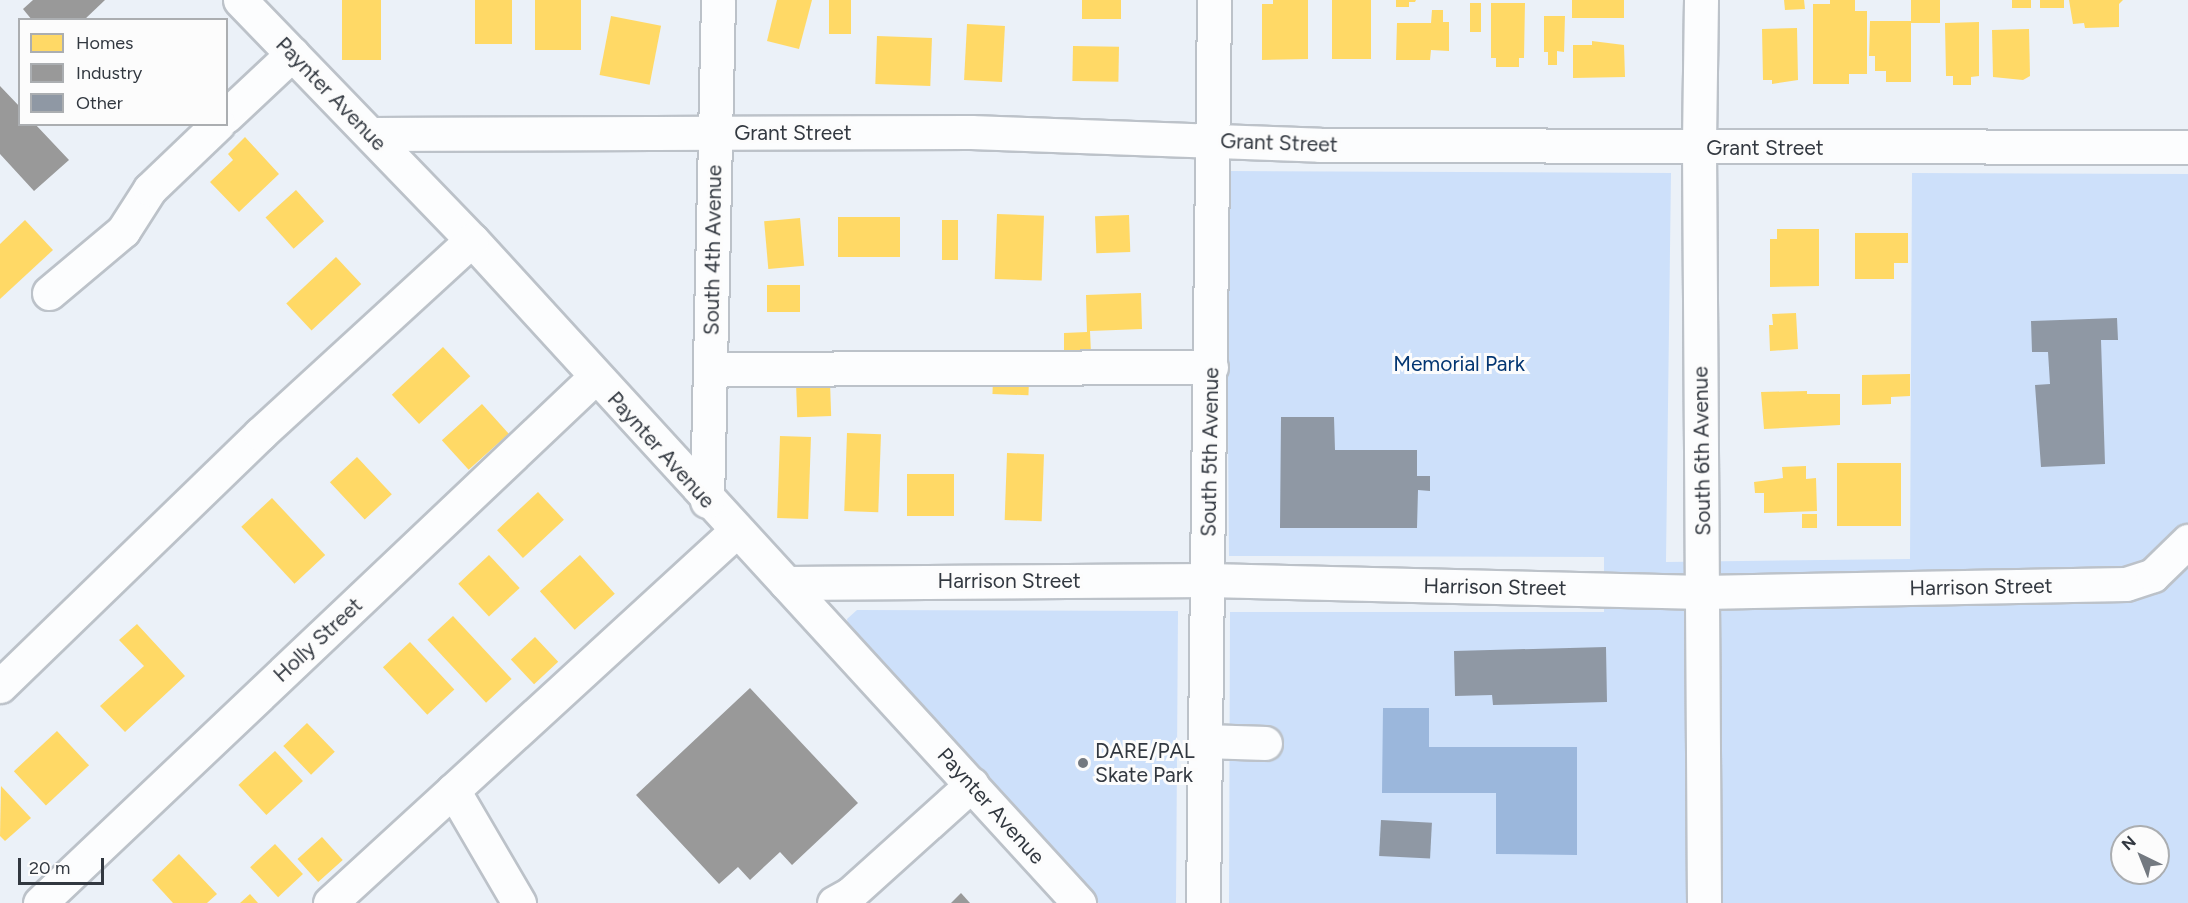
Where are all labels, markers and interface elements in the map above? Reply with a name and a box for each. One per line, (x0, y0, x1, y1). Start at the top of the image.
legend (18, 18, 228, 126)
text: Homes (76, 32, 134, 54)
street label: Paynter Avenue (271, 32, 391, 156)
text: Industry (76, 62, 142, 84)
text: Other (76, 92, 123, 114)
street label: Grant Street (734, 120, 852, 146)
street label: Grant Street (1220, 128, 1338, 158)
street label: Grant Street (1706, 135, 1824, 161)
street label: South 4th Avenue (699, 165, 727, 335)
park label: Memorial Park (1393, 351, 1525, 377)
street label: South 6th Avenue (1688, 366, 1716, 536)
street label: South 5th Avenue (1196, 367, 1224, 537)
street label: Paynter Avenue (602, 387, 720, 513)
street label: Harrison Street (937, 568, 1081, 594)
street label: Harrison Street (1423, 573, 1567, 601)
street label: Harrison Street (1909, 573, 2053, 601)
street label: Holly Street (268, 593, 368, 687)
place label: DARE/PAL Skate Park (1095, 738, 1195, 788)
street label: Paynter Avenue (932, 743, 1050, 869)
marker: DARE/PAL Skate Park (1076, 756, 1090, 770)
north arrow (2110, 825, 2170, 885)
text: N (2118, 832, 2140, 854)
scale bar (21, 846, 106, 884)
text: 20 m (29, 857, 70, 879)

